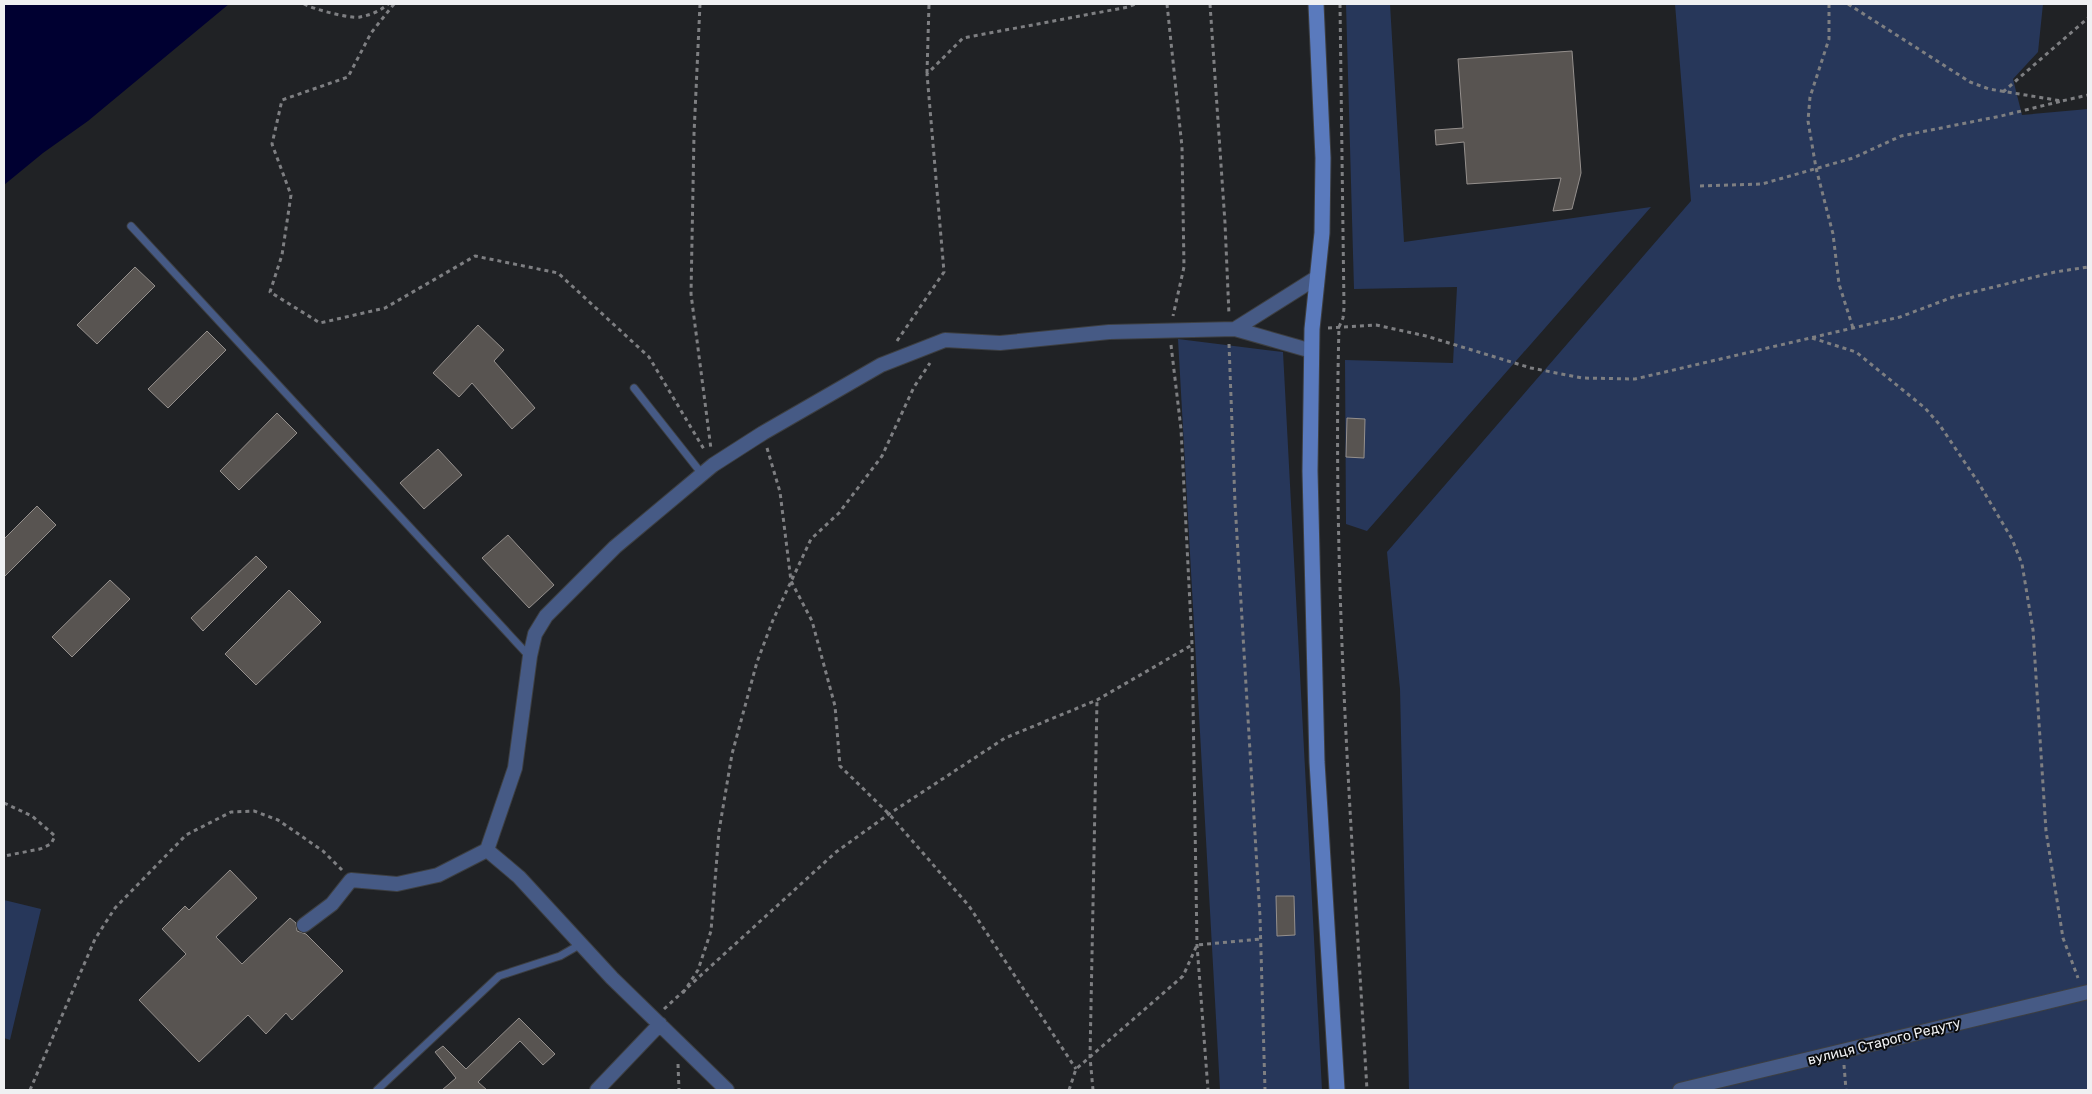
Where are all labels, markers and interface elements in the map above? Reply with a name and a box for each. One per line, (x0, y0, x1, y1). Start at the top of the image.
street label: вулиця Старого Редуту (1806, 1014, 1963, 1069)

